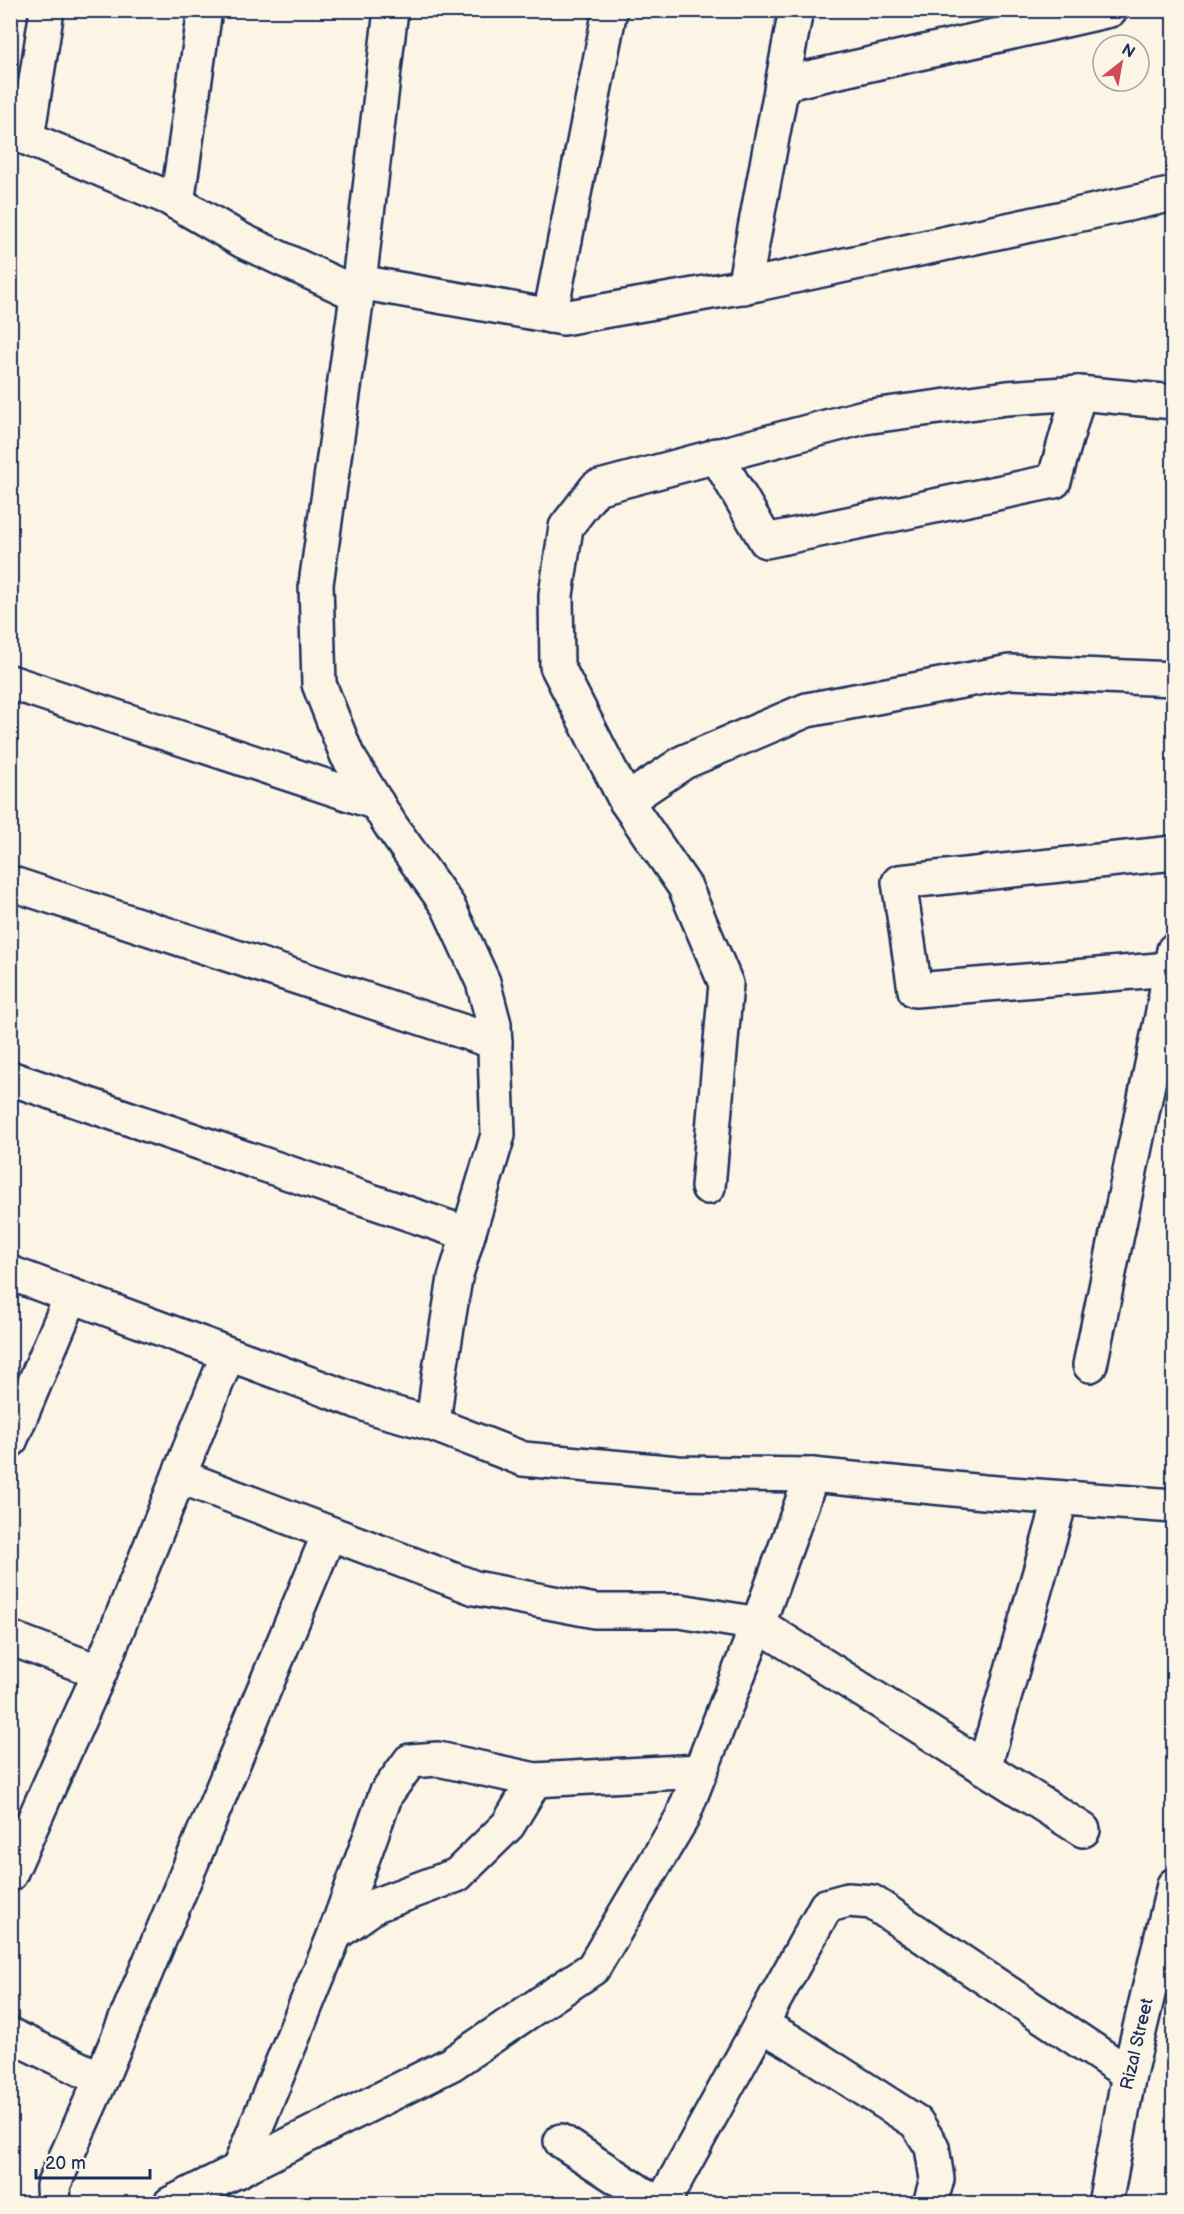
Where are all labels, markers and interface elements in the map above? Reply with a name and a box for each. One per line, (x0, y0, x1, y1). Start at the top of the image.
north arrow (1091, 33, 1151, 93)
text: N (1118, 40, 1138, 63)
street label: Rizal Street (1116, 1996, 1158, 2092)
scale bar (36, 2142, 150, 2180)
text: 20 m (45, 2153, 86, 2174)

